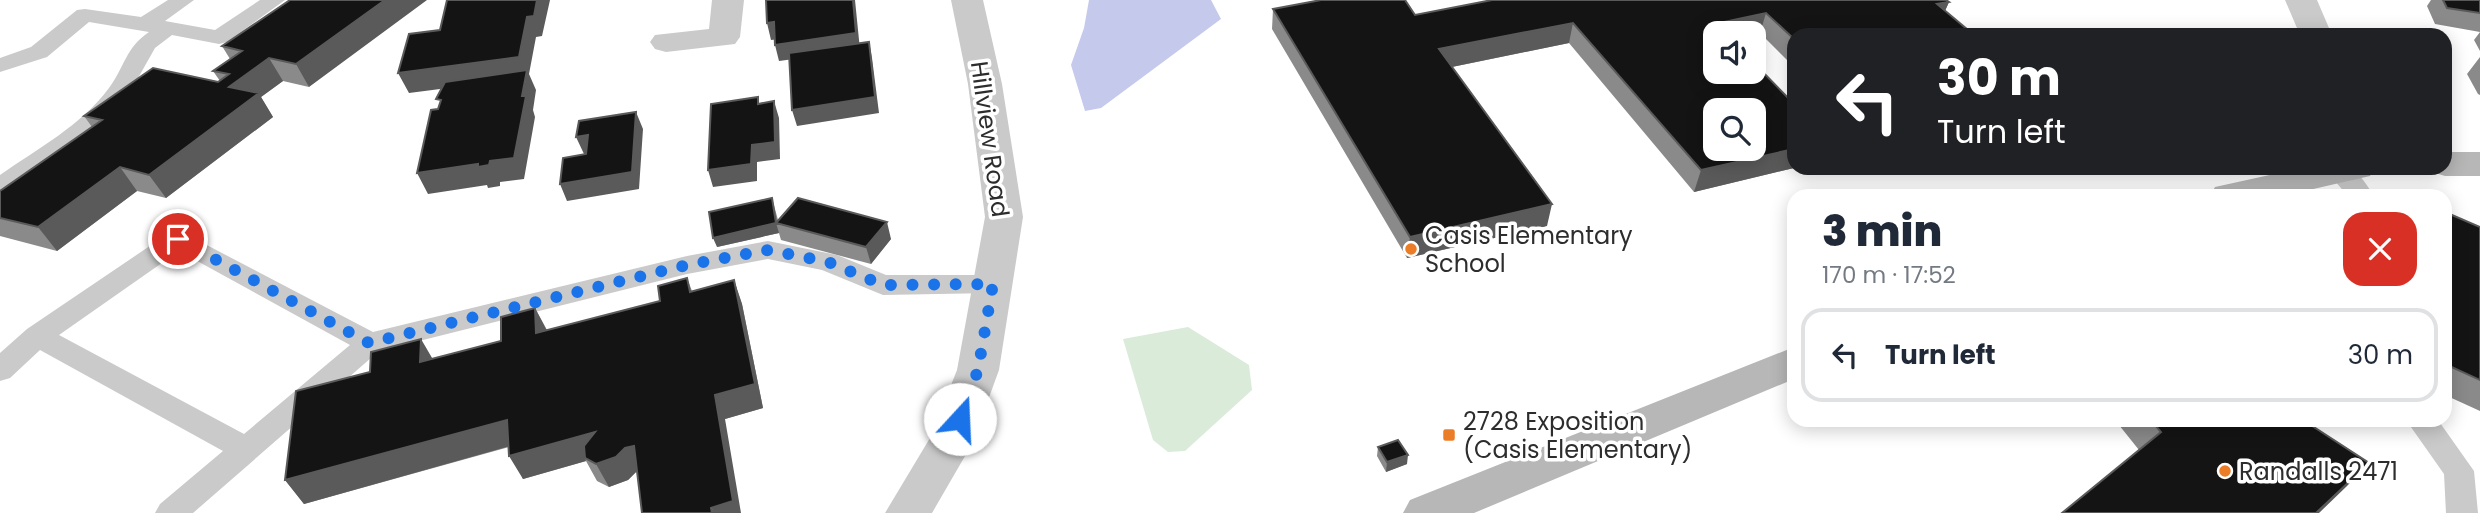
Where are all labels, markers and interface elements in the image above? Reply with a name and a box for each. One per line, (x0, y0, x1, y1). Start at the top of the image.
map controls (1703, 21, 1766, 161)
button: sound (1703, 21, 1766, 84)
text: 30 m (1937, 44, 2061, 112)
icon: left (1822, 56, 1913, 147)
street label: Hillview Road (963, 59, 1017, 219)
button: search (1703, 98, 1766, 161)
text: Turn left (1937, 109, 2066, 154)
text: 3 min (1822, 202, 1942, 261)
pin (148, 209, 208, 269)
button: close (2343, 212, 2417, 286)
place label: Casis Elementary School (1425, 219, 1633, 280)
icon: arrive (159, 220, 197, 258)
marker: Casis Elementary School (1403, 241, 1419, 257)
text: 170 m · 17:52 (1822, 259, 1956, 291)
icon: left (1826, 336, 1864, 374)
text: Turn left (1885, 337, 1996, 373)
text: 30 m (2348, 337, 2413, 373)
position arrow (923, 382, 997, 456)
place label: 2728 Exposition (Casis Elementary) (1463, 405, 1692, 466)
marker: 2728 Exposition (Casis Elementary) (1441, 427, 1457, 443)
place label: Randalls 2471 (2239, 455, 2398, 488)
marker: Randalls 2471 (2217, 463, 2233, 479)

